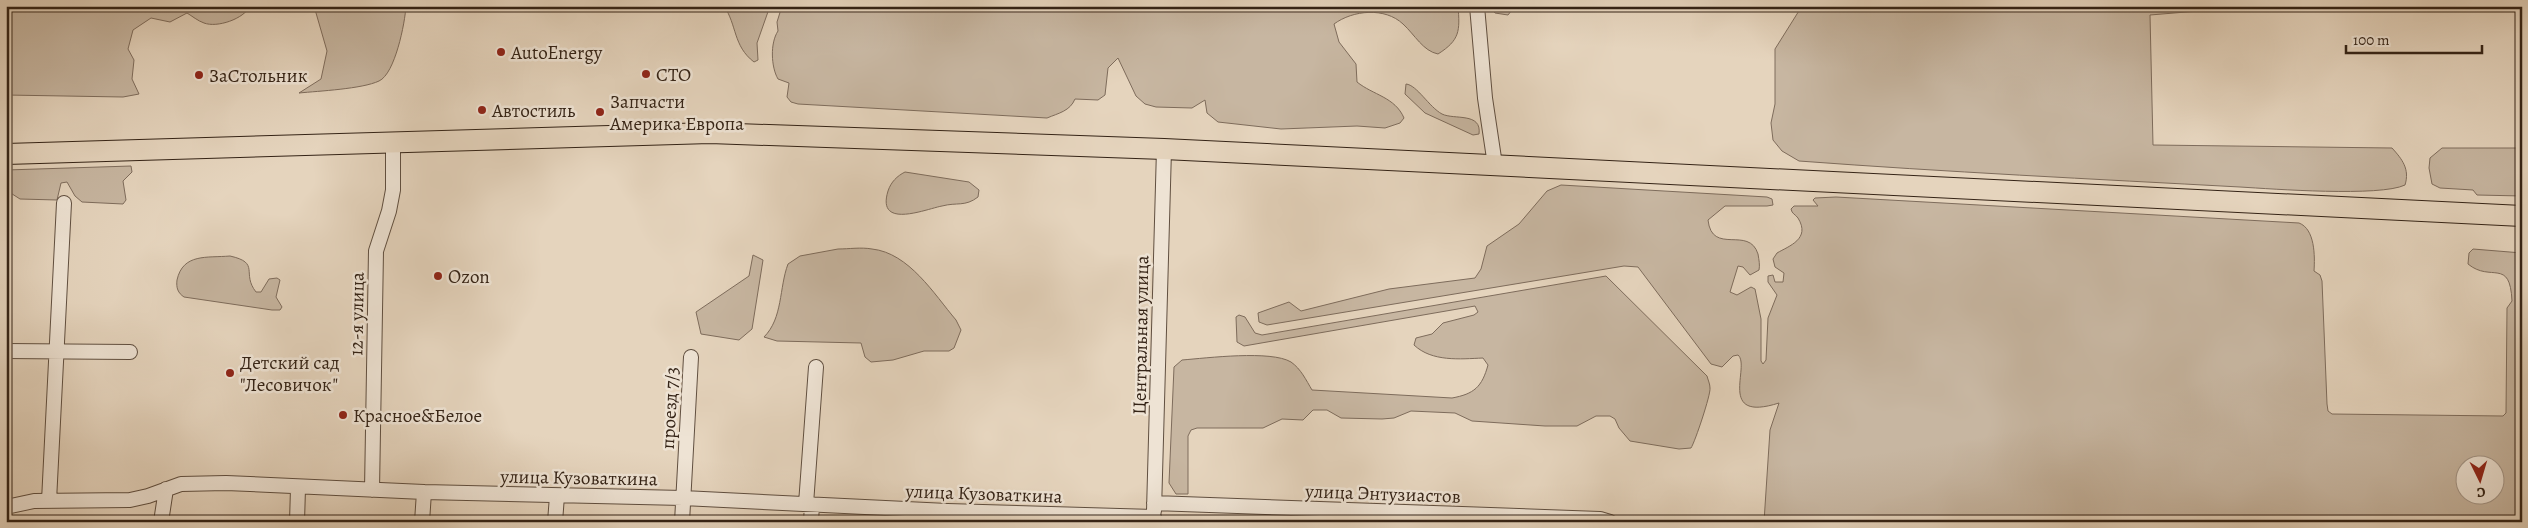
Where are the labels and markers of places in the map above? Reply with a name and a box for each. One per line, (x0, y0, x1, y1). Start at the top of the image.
place label: AutoEnergy (510, 40, 603, 66)
marker: AutoEnergy (495, 46, 507, 58)
place label: СТО (656, 62, 691, 88)
place label: ЗаСтольник (209, 63, 308, 89)
marker: СТО (640, 68, 652, 80)
marker: ЗаСтольник (193, 69, 205, 81)
place label: Запчасти Америка Европа (609, 89, 744, 137)
place label: Автостиль (491, 98, 575, 124)
marker: Автостиль (476, 104, 488, 116)
marker: Запчасти Америка Европа (594, 106, 606, 118)
place label: Ozon (448, 264, 490, 290)
marker: Ozon (432, 270, 444, 282)
place label: Детский сад "Лесовичок" (240, 350, 339, 398)
marker: Детский сад "Лесовичок" (224, 367, 236, 379)
place label: Красное&Белое (353, 403, 482, 429)
marker: Красное&Белое (337, 409, 349, 421)

